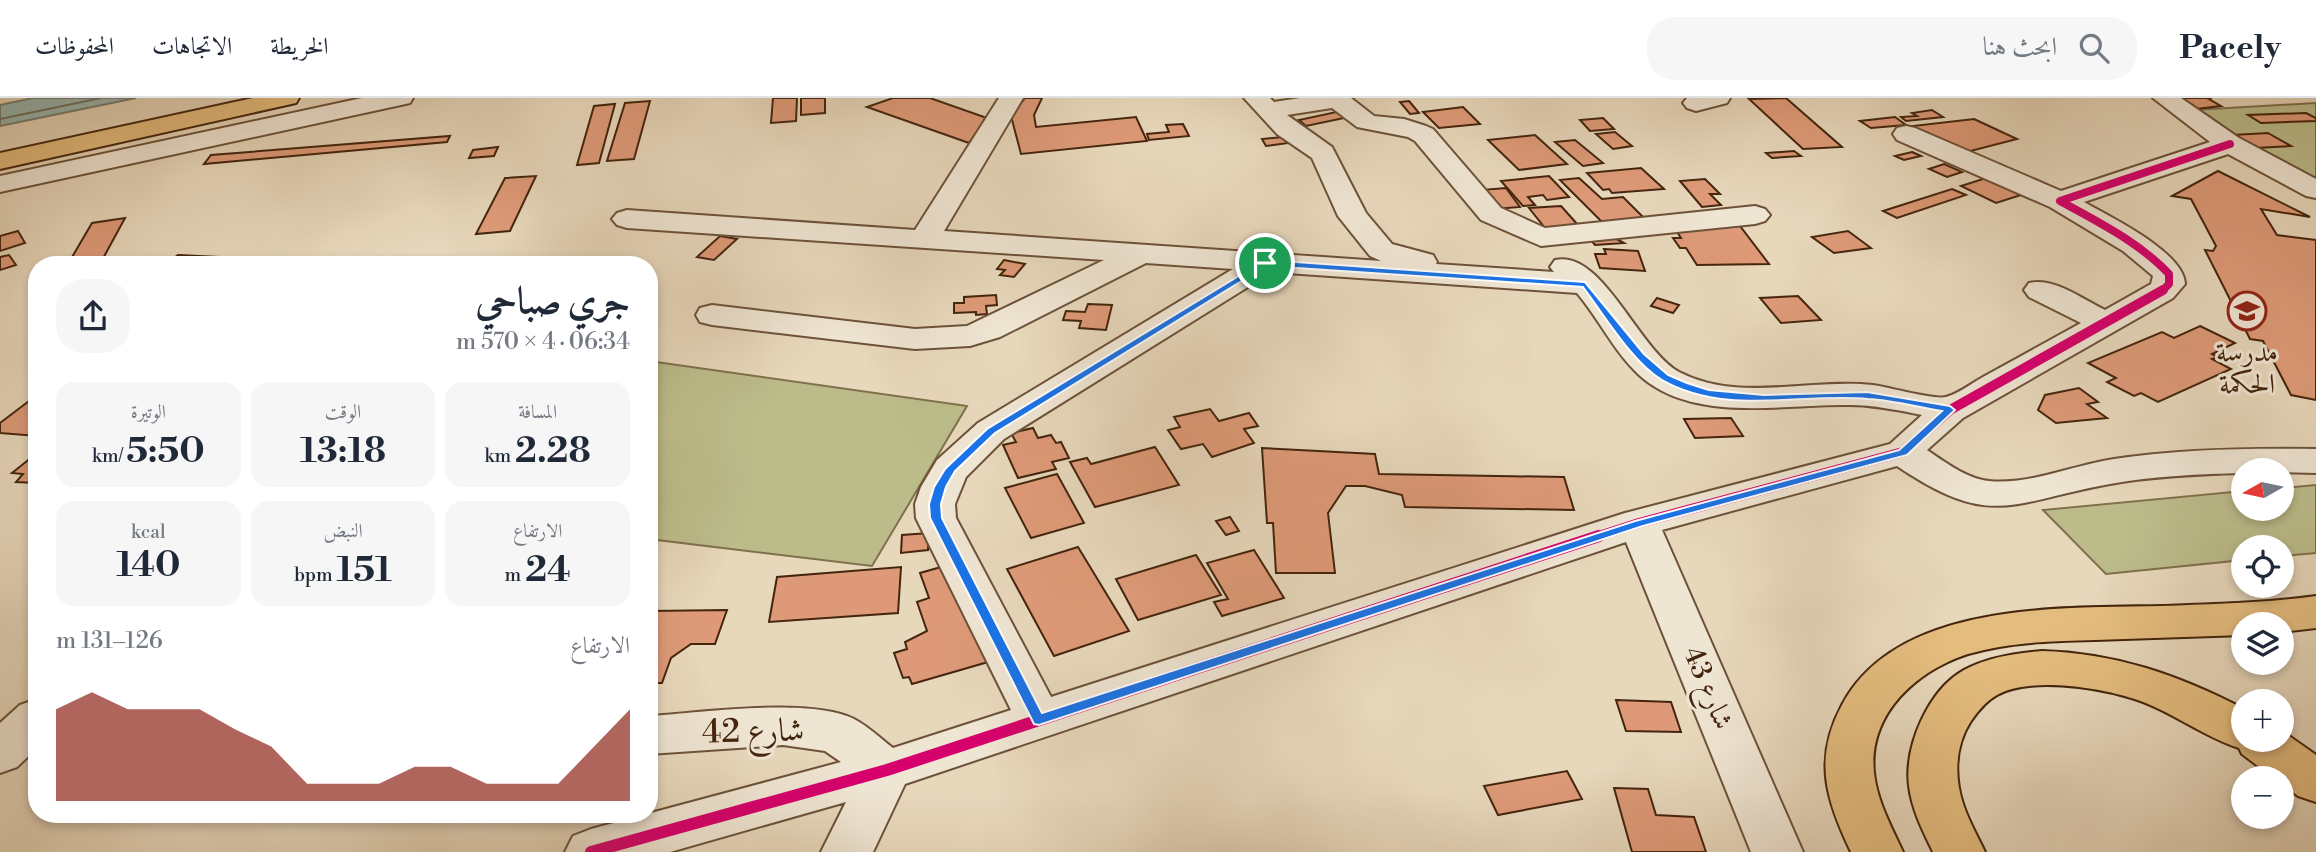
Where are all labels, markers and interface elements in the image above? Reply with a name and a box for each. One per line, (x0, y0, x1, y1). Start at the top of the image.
search box (1647, 17, 2137, 80)
text: Pacely (2179, 28, 2281, 69)
icon: search (2075, 29, 2113, 67)
text: ابحث هنا (1983, 31, 2057, 63)
text: المحفوظات (35, 32, 114, 62)
text: الاتجاهات (152, 32, 232, 62)
text: الخريطة (270, 32, 329, 62)
pin (1235, 233, 1295, 293)
icon: arrive (1246, 244, 1284, 282)
text: جري صباحي (476, 278, 630, 325)
button: share (56, 279, 130, 353)
school or university icon: مدرسة الحكمة (2226, 290, 2268, 332)
text: 06:34 · 4 × 570 m (456, 328, 630, 356)
place label: مدرسة الحكمة (2216, 335, 2278, 402)
text: الوتيرة (131, 400, 166, 424)
text: الوقت (325, 400, 361, 424)
text: المسافة (518, 400, 557, 424)
text: 5:50 (126, 430, 205, 473)
text: 13:18 (300, 430, 386, 473)
text: 2.28 (515, 430, 591, 473)
text: /km (92, 444, 126, 468)
text: km (485, 444, 515, 468)
north arrow (2231, 458, 2294, 522)
map controls (2231, 458, 2294, 829)
text: النبض (323, 519, 363, 543)
text: الارتفاع (513, 519, 562, 543)
text: kcal (131, 520, 166, 544)
button: locate (2231, 535, 2294, 598)
text: 140 (116, 544, 180, 587)
text: 151 (337, 549, 392, 592)
text: 24 (525, 549, 571, 592)
text: bpm (294, 563, 337, 587)
text: m (505, 563, 525, 587)
button: layers (2231, 612, 2294, 675)
text: 126–131 m (56, 627, 163, 655)
text: الارتفاع (570, 632, 630, 660)
street label: شارع 43 (1670, 641, 1741, 737)
button: + (2231, 689, 2294, 752)
street label: شارع 42 (701, 711, 805, 759)
button: − (2231, 766, 2294, 829)

